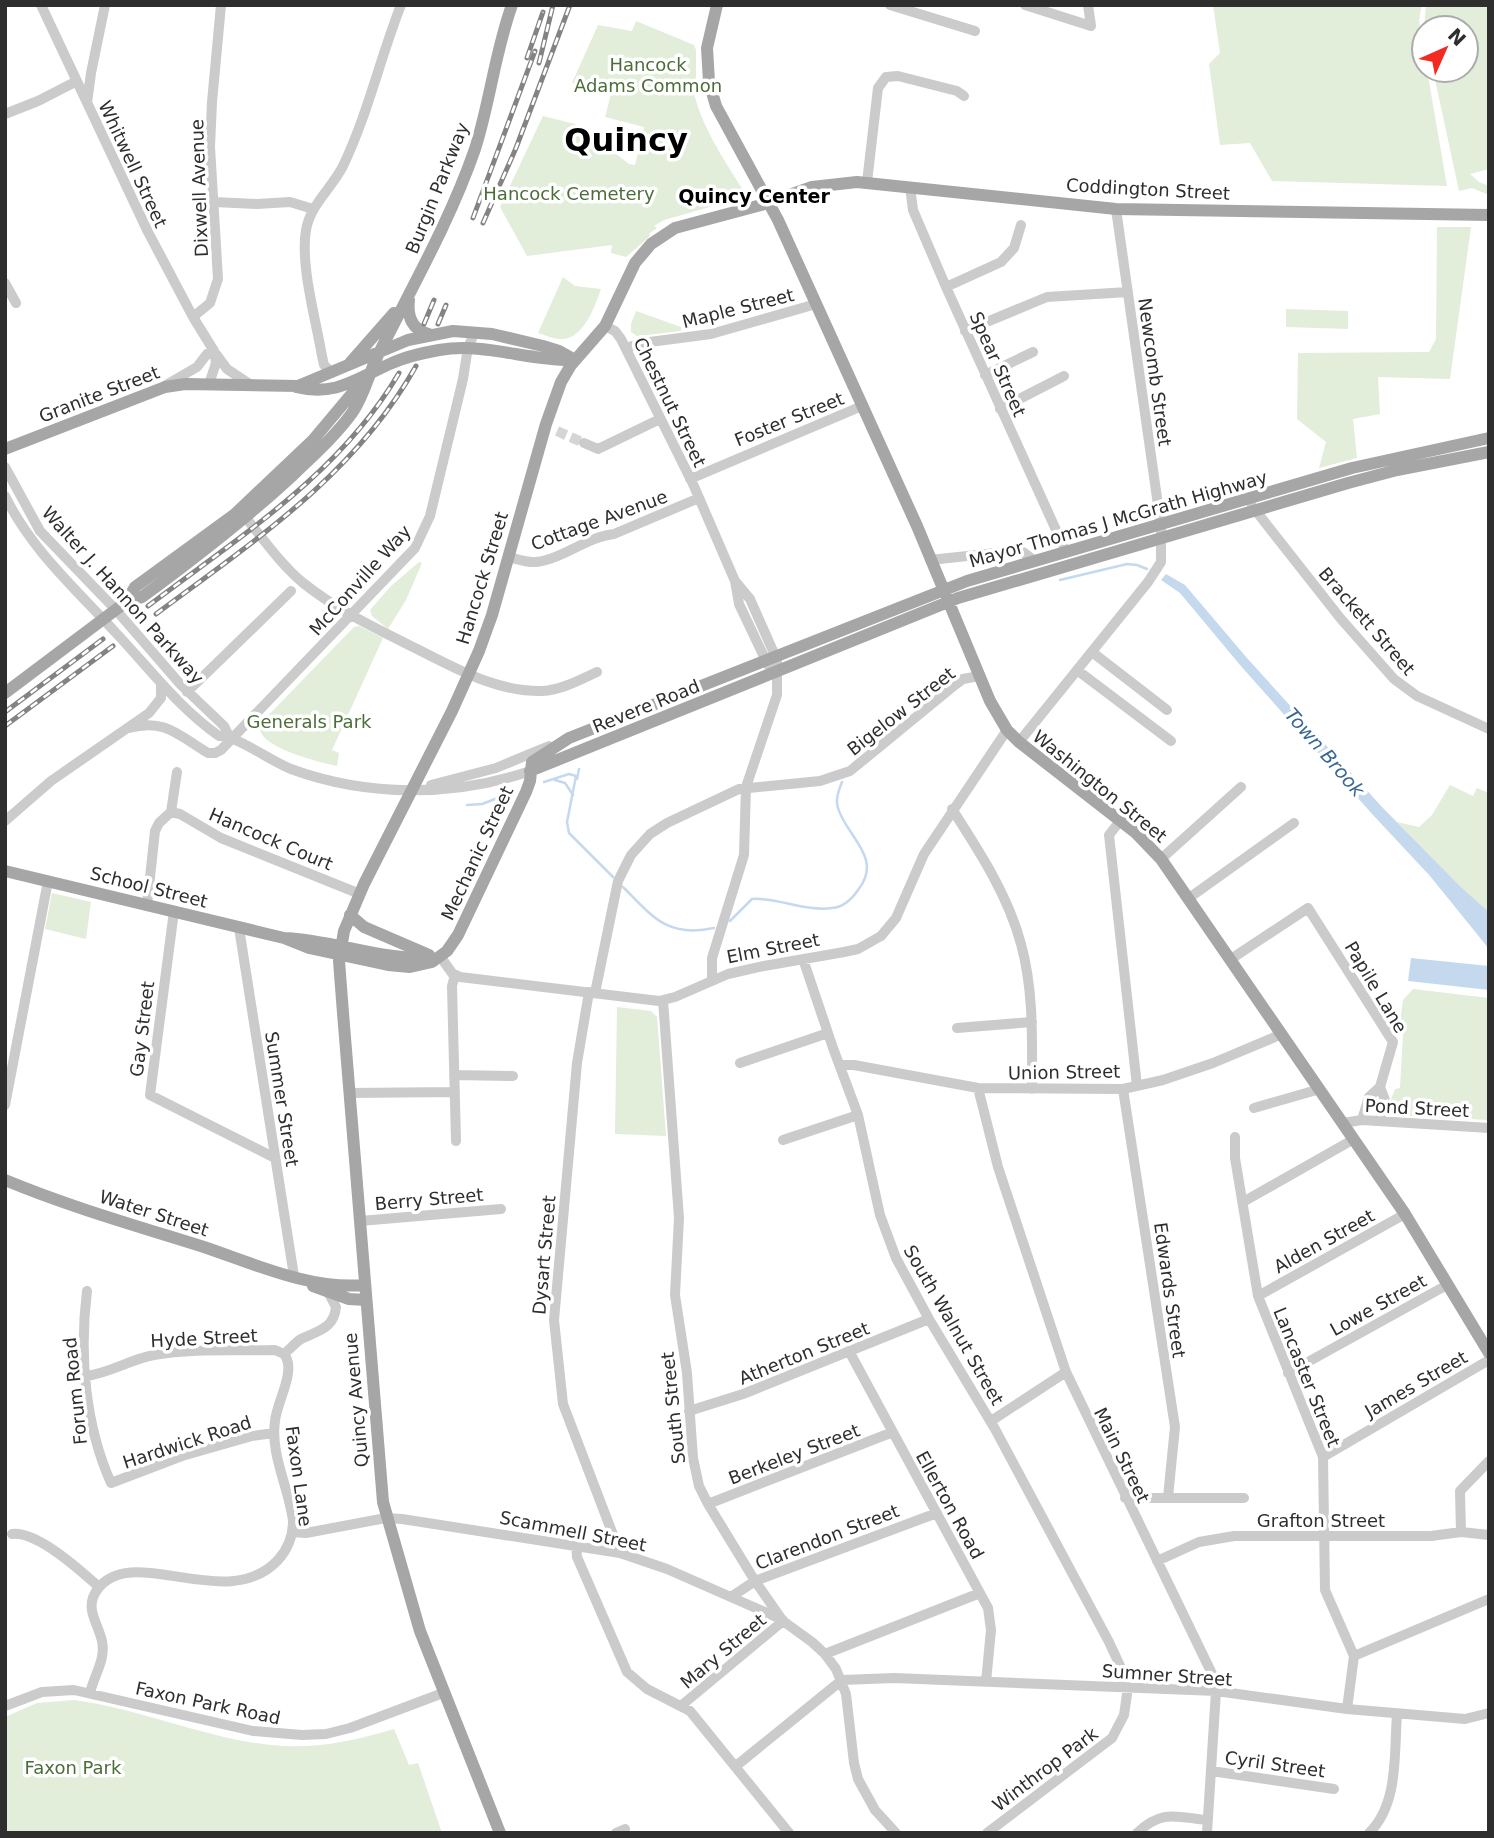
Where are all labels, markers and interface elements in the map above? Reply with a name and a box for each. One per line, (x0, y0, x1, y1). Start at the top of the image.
north arrow (1410, 14, 1480, 84)
text: N (1444, 24, 1470, 50)
park label: Hancock Adams Common (574, 54, 722, 96)
street label: Whitwell Street (94, 97, 172, 231)
street label: Dixwell Avenue (186, 119, 212, 257)
street label: Burgin Parkway (401, 119, 473, 257)
district label: Quincy (564, 121, 688, 159)
street label: Coddington Street (1065, 174, 1231, 204)
park label: Hancock Cemetery (483, 183, 655, 204)
district label: Quincy Center (678, 185, 830, 207)
street label: Maple Street (680, 284, 796, 332)
street label: Newcomb Street (1134, 296, 1176, 448)
street label: Spear Street (965, 308, 1031, 420)
street label: Chestnut Street (629, 334, 711, 470)
street label: Granite Street (36, 361, 162, 427)
street label: Foster Street (731, 388, 847, 450)
street label: Mayor Thomas J McGrath Highway (966, 466, 1270, 572)
street label: Cottage Avenue (528, 486, 670, 554)
street label: Walter J. Hannon Parkway (38, 502, 208, 688)
street label: Hancock Street (452, 509, 512, 647)
street label: McConville Way (305, 520, 415, 639)
street label: Brackett Street (1314, 563, 1420, 679)
street label: Bigelow Street (843, 662, 959, 760)
street label: Revere Road (589, 675, 703, 737)
water label: Town Brook (1281, 703, 1370, 801)
park label: Generals Park (247, 711, 372, 732)
street label: Washington Street (1029, 726, 1171, 846)
street label: Mechanic Street (437, 783, 517, 923)
street label: Hancock Court (206, 803, 336, 875)
street label: School Street (88, 862, 210, 912)
street label: Elm Street (725, 929, 821, 967)
street label: Papile Lane (1341, 938, 1411, 1036)
street label: Gay Street (126, 980, 158, 1078)
street label: Summer Street (261, 1030, 303, 1168)
street label: Union Street (1008, 1061, 1120, 1083)
street label: Pond Street (1364, 1095, 1470, 1121)
street label: Berry Street (374, 1184, 484, 1214)
street label: Water Street (97, 1185, 211, 1241)
street label: Dysart Street (528, 1194, 560, 1316)
street label: Alden Street (1270, 1205, 1378, 1277)
street label: Edwards Street (1150, 1221, 1190, 1359)
street label: South Walnut Street (900, 1241, 1008, 1409)
street label: Lowe Street (1326, 1270, 1430, 1340)
street label: Lancaster Street (1269, 1304, 1345, 1450)
street label: Atherton Street (736, 1317, 872, 1389)
street label: Hyde Street (150, 1325, 258, 1351)
street label: Quincy Avenue (340, 1332, 372, 1468)
street label: Forum Road (59, 1336, 91, 1446)
street label: James Street (1360, 1346, 1471, 1422)
street label: South Street (657, 1351, 689, 1465)
street label: Main Street (1090, 1404, 1154, 1506)
street label: Hardwick Road (120, 1411, 254, 1473)
street label: Berkeley Street (725, 1419, 863, 1489)
street label: Faxon Lane (282, 1424, 316, 1528)
street label: Ellerton Road (912, 1447, 988, 1563)
street label: Clarendon Street (752, 1500, 902, 1574)
street label: Scammell Street (498, 1506, 648, 1556)
street label: Grafton Street (1257, 1510, 1385, 1531)
street label: Mary Street (676, 1609, 770, 1693)
street label: Sumner Street (1101, 1660, 1233, 1690)
street label: Faxon Park Road (134, 1677, 282, 1729)
street label: Winthrop Park (988, 1722, 1102, 1815)
street label: Cyril Street (1224, 1747, 1326, 1781)
park label: Faxon Park (25, 1757, 122, 1778)

